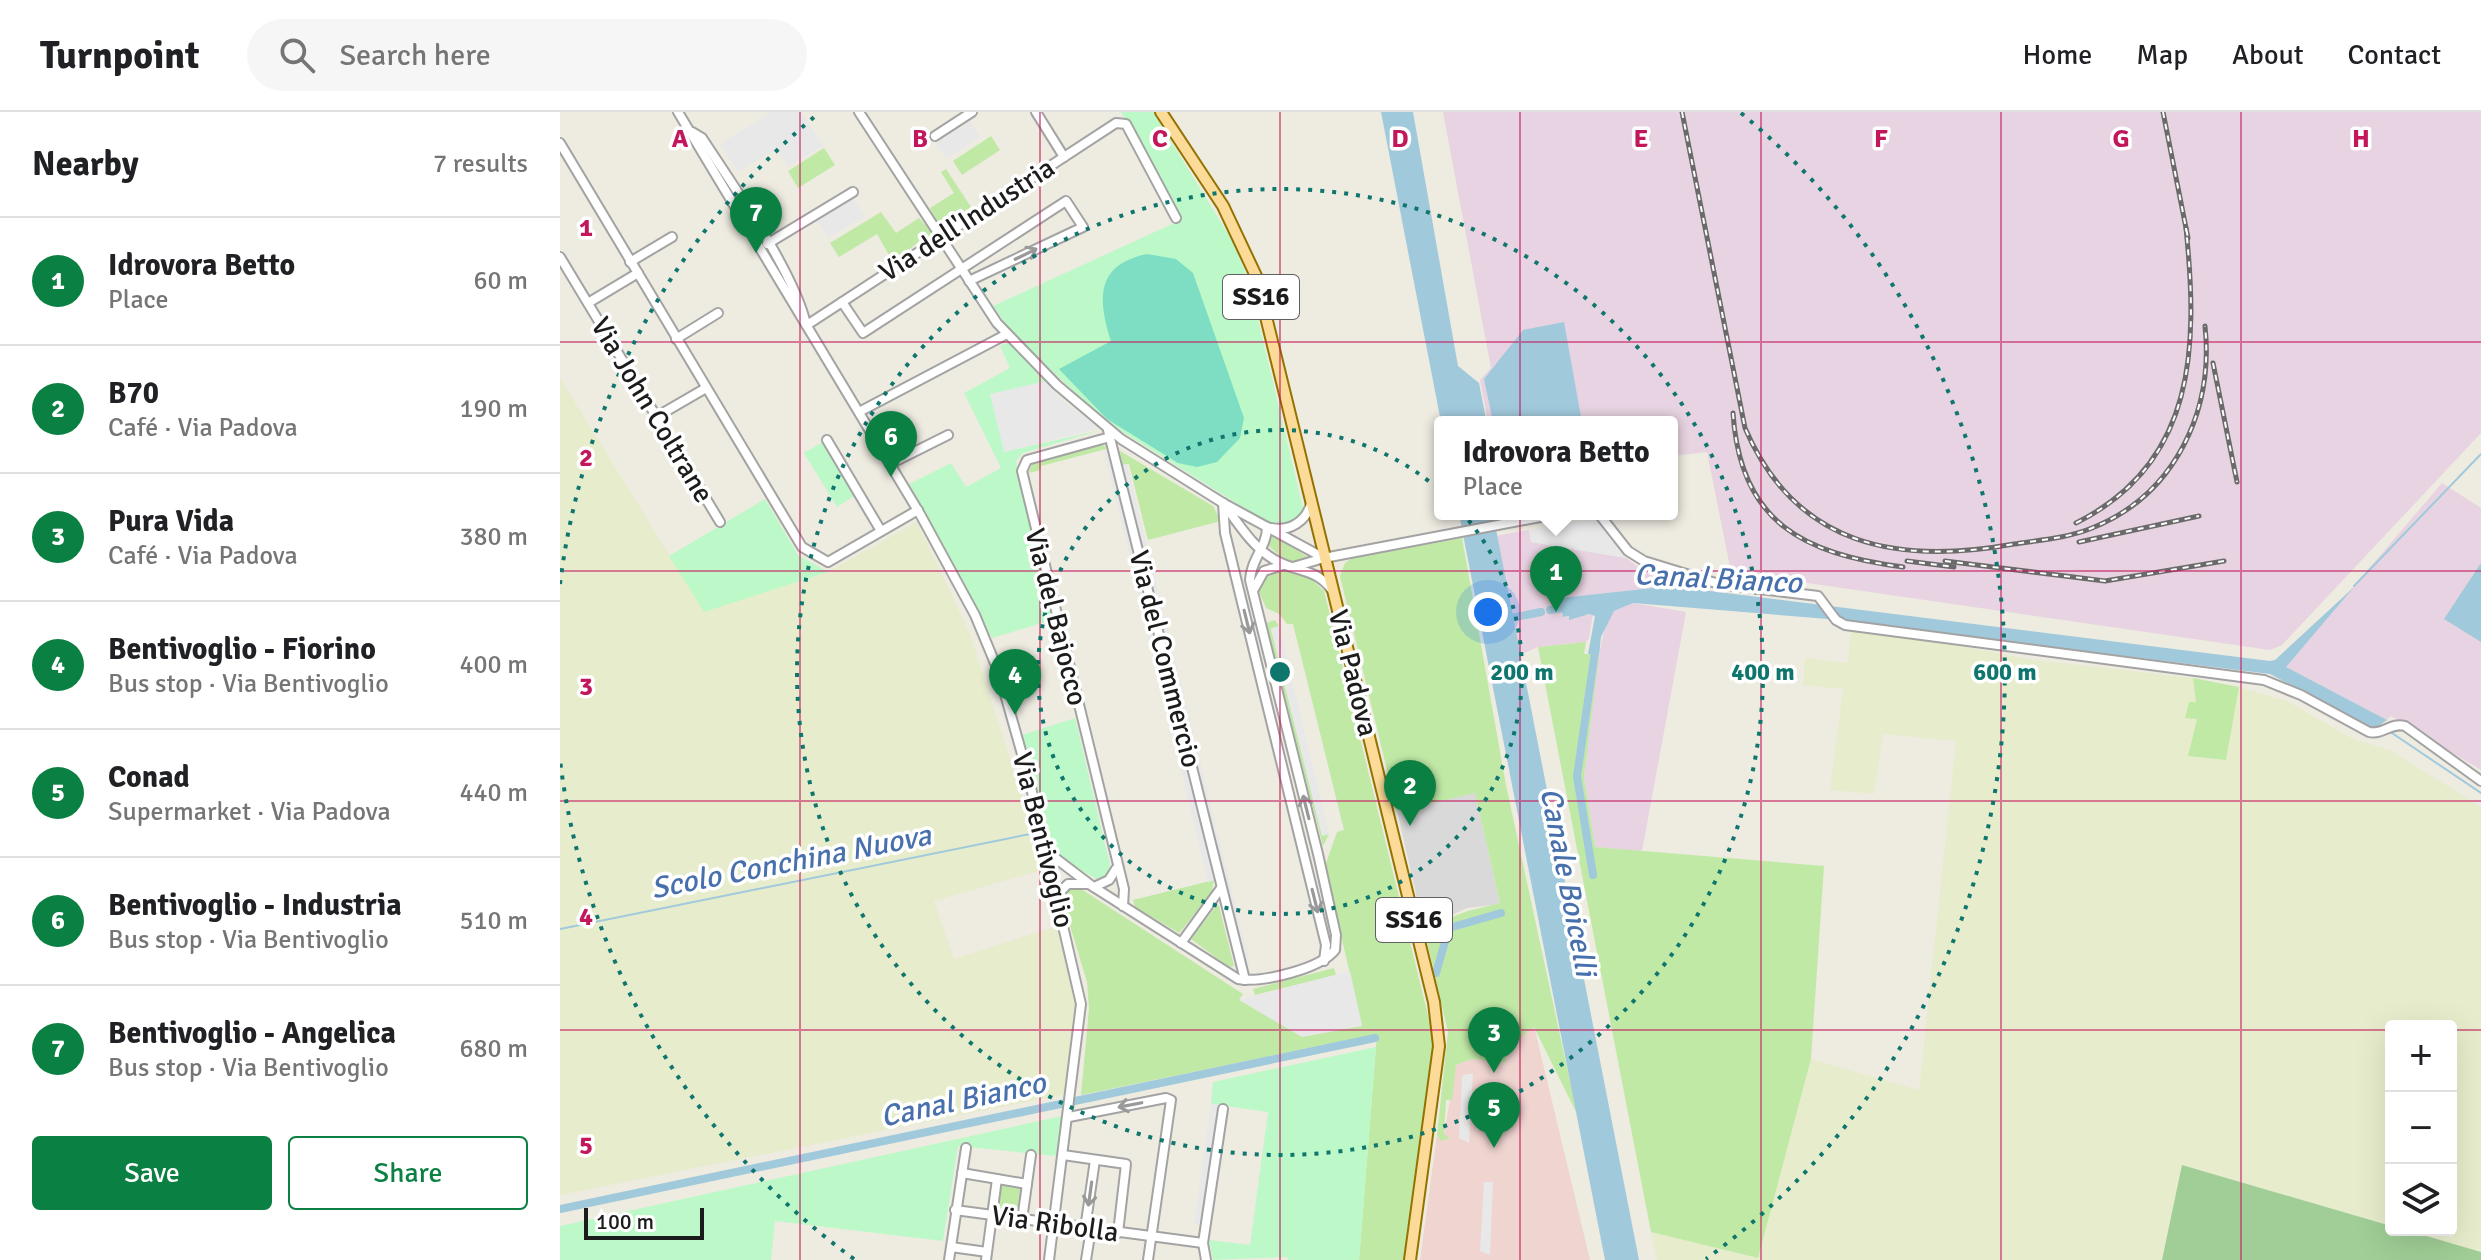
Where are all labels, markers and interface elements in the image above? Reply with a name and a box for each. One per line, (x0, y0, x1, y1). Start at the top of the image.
search box (247, 19, 807, 91)
text: Turnpoint (40, 32, 199, 79)
icon: search (275, 33, 319, 77)
text: Search here (339, 37, 491, 74)
text: Home (2023, 38, 2092, 72)
text: Map (2136, 38, 2188, 72)
text: About (2232, 38, 2304, 72)
text: Contact (2348, 38, 2441, 72)
text: A (672, 123, 689, 155)
text: B (912, 123, 928, 155)
text: C (1152, 123, 1168, 155)
text: D (1391, 123, 1409, 155)
text: E (1634, 123, 1648, 155)
text: F (1874, 123, 1888, 155)
text: G (2112, 123, 2130, 155)
text: H (2352, 123, 2370, 155)
text: Nearby (32, 143, 139, 185)
text: 7 results (433, 148, 528, 180)
street label: Via dell'Industria (873, 151, 1061, 289)
pin: 7 (730, 187, 782, 253)
text: 1 (579, 212, 593, 244)
one-way arrow (1014, 246, 1038, 261)
text: Idrovora Betto (108, 247, 295, 284)
text: 1 (51, 265, 65, 297)
text: 60 m (473, 265, 528, 297)
road number: SS16 (1223, 275, 1299, 319)
text: Place (108, 284, 169, 316)
street label: Via John Coltrane (583, 311, 721, 509)
text: B70 (108, 375, 159, 412)
text: 2 (51, 393, 65, 425)
text: 190 m (459, 393, 528, 425)
pin: 6 (865, 411, 917, 477)
text: Café · Via Padova (108, 412, 298, 444)
popup (1434, 416, 1678, 520)
text: Idrovora Betto (1462, 434, 1650, 471)
text: 2 (579, 442, 593, 474)
text: Place (1462, 471, 1523, 503)
text: Pura Vida (108, 503, 234, 540)
text: 3 (51, 521, 65, 553)
text: 380 m (459, 521, 528, 553)
street label: Via del Bajocco (1018, 525, 1094, 709)
text: Café · Via Padova (108, 540, 298, 572)
pin: 1 (1530, 546, 1582, 612)
street label: Via del Commercio (1122, 547, 1208, 771)
water label: Canal Bianco (1633, 556, 1804, 602)
your location (1468, 592, 1508, 632)
street label: Via Padova (1321, 606, 1385, 740)
one-way arrow (1240, 608, 1255, 634)
text: Bentivoglio - Fiorino (108, 631, 376, 668)
text: 4 (51, 649, 65, 681)
text: 400 m (459, 649, 528, 681)
pin: 4 (989, 649, 1041, 715)
text: 200 m (1490, 657, 1554, 687)
text: 400 m (1731, 657, 1795, 687)
text: 600 m (1973, 657, 2037, 687)
centre of rings (1266, 658, 1294, 686)
text: Bus stop · Via Bentivoglio (108, 668, 389, 700)
text: 3 (579, 671, 593, 703)
street label: Via Bentivoglio (1005, 749, 1081, 931)
text: Conad (108, 759, 190, 796)
pin: 2 (1384, 760, 1436, 826)
text: 5 (51, 777, 65, 809)
text: 440 m (459, 777, 528, 809)
water label: Canale Boicelli (1532, 785, 1605, 982)
one-way arrow (1298, 795, 1313, 821)
text: Supermarket · Via Padova (108, 796, 391, 828)
water label: Scolo Conchina Nuova (648, 817, 935, 907)
text: Bentivoglio - Industria (108, 887, 402, 924)
one-way arrow (1308, 888, 1323, 914)
road number: SS16 (1376, 898, 1452, 942)
text: 4 (579, 901, 593, 933)
text: 6 (51, 905, 65, 937)
text: 510 m (459, 905, 528, 937)
text: Bus stop · Via Bentivoglio (108, 924, 389, 956)
pin: 3 (1468, 1007, 1520, 1073)
text: Bentivoglio - Angelica (108, 1015, 396, 1052)
map controls (2385, 1020, 2457, 1236)
button: + (2385, 1020, 2457, 1092)
text: 7 (51, 1033, 65, 1065)
text: 680 m (459, 1033, 528, 1065)
text: Bus stop · Via Bentivoglio (108, 1052, 389, 1084)
water label: Canal Bianco (877, 1064, 1050, 1136)
pin: 5 (1468, 1082, 1520, 1148)
button: − (2385, 1092, 2457, 1164)
one-way arrow (1118, 1098, 1144, 1113)
text: 5 (579, 1130, 593, 1162)
button: Save (32, 1136, 272, 1210)
button: Share (288, 1136, 528, 1210)
button: layers (2385, 1164, 2457, 1236)
one-way arrow (1082, 1181, 1097, 1206)
street label: Via Ribolla (989, 1198, 1121, 1250)
scale bar (584, 1204, 704, 1240)
text: 100 m (596, 1208, 654, 1235)

